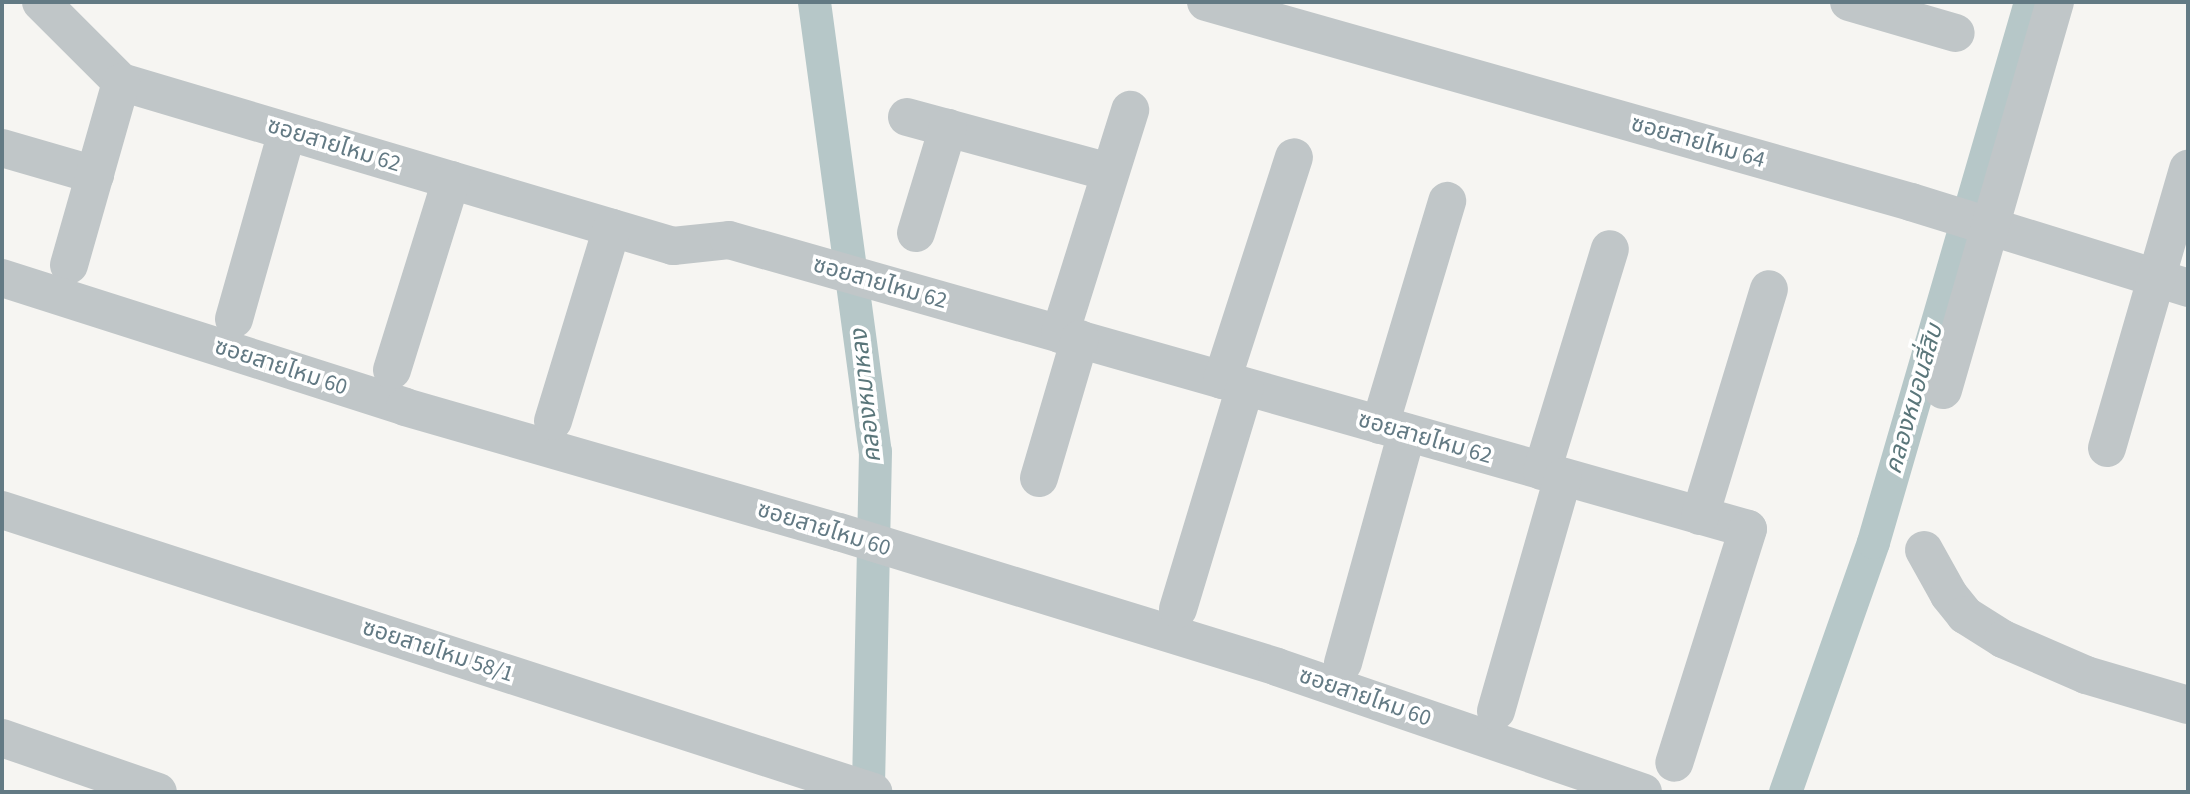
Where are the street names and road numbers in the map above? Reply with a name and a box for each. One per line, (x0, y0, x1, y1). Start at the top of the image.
street label: ซอยสายไหม 64 (1628, 110, 1768, 174)
street label: ซอยสายไหม 62 (264, 112, 404, 178)
street label: ซอยสายไหม 62 (810, 251, 950, 315)
street label: ซอยสายไหม 60 (211, 333, 351, 401)
street label: ซอยสายไหม 62 (1355, 406, 1495, 470)
street label: ซอยสายไหม 60 (754, 496, 894, 562)
street label: ซอยสายไหม 58/1 (359, 614, 517, 688)
street label: ซอยสายไหม 60 (1295, 662, 1435, 732)

